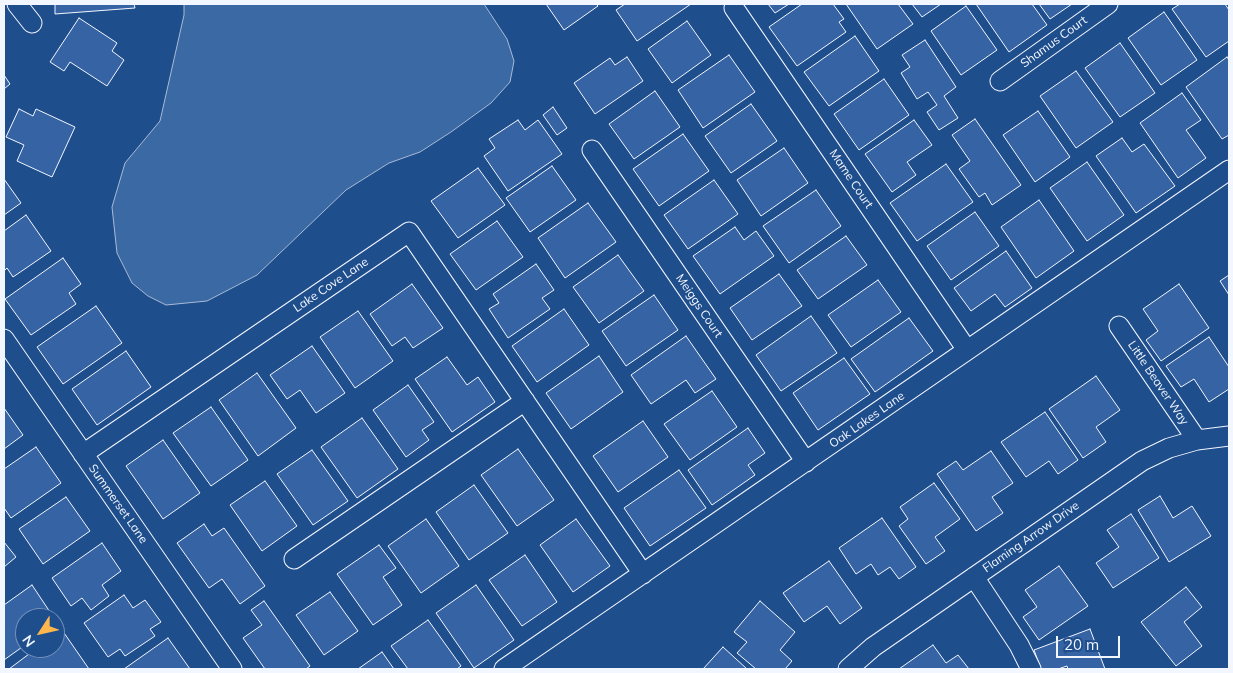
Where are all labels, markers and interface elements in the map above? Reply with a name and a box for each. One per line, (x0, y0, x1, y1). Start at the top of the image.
street label: Shamus Court (1018, 13, 1090, 71)
street label: Mame Court (826, 147, 876, 211)
street label: Lake Cove Lane (291, 255, 371, 315)
street label: Meiggs Court (672, 271, 726, 341)
street label: Little Beaver Way (1125, 338, 1191, 428)
street label: Oak Lakes Lane (827, 389, 907, 451)
street label: Summerset Lane (85, 462, 151, 546)
street label: Flaming Arrow Drive (980, 498, 1082, 576)
north arrow (15, 608, 65, 658)
scale bar (1058, 626, 1122, 658)
text: N (18, 632, 39, 651)
text: 20 m (1064, 635, 1099, 654)

